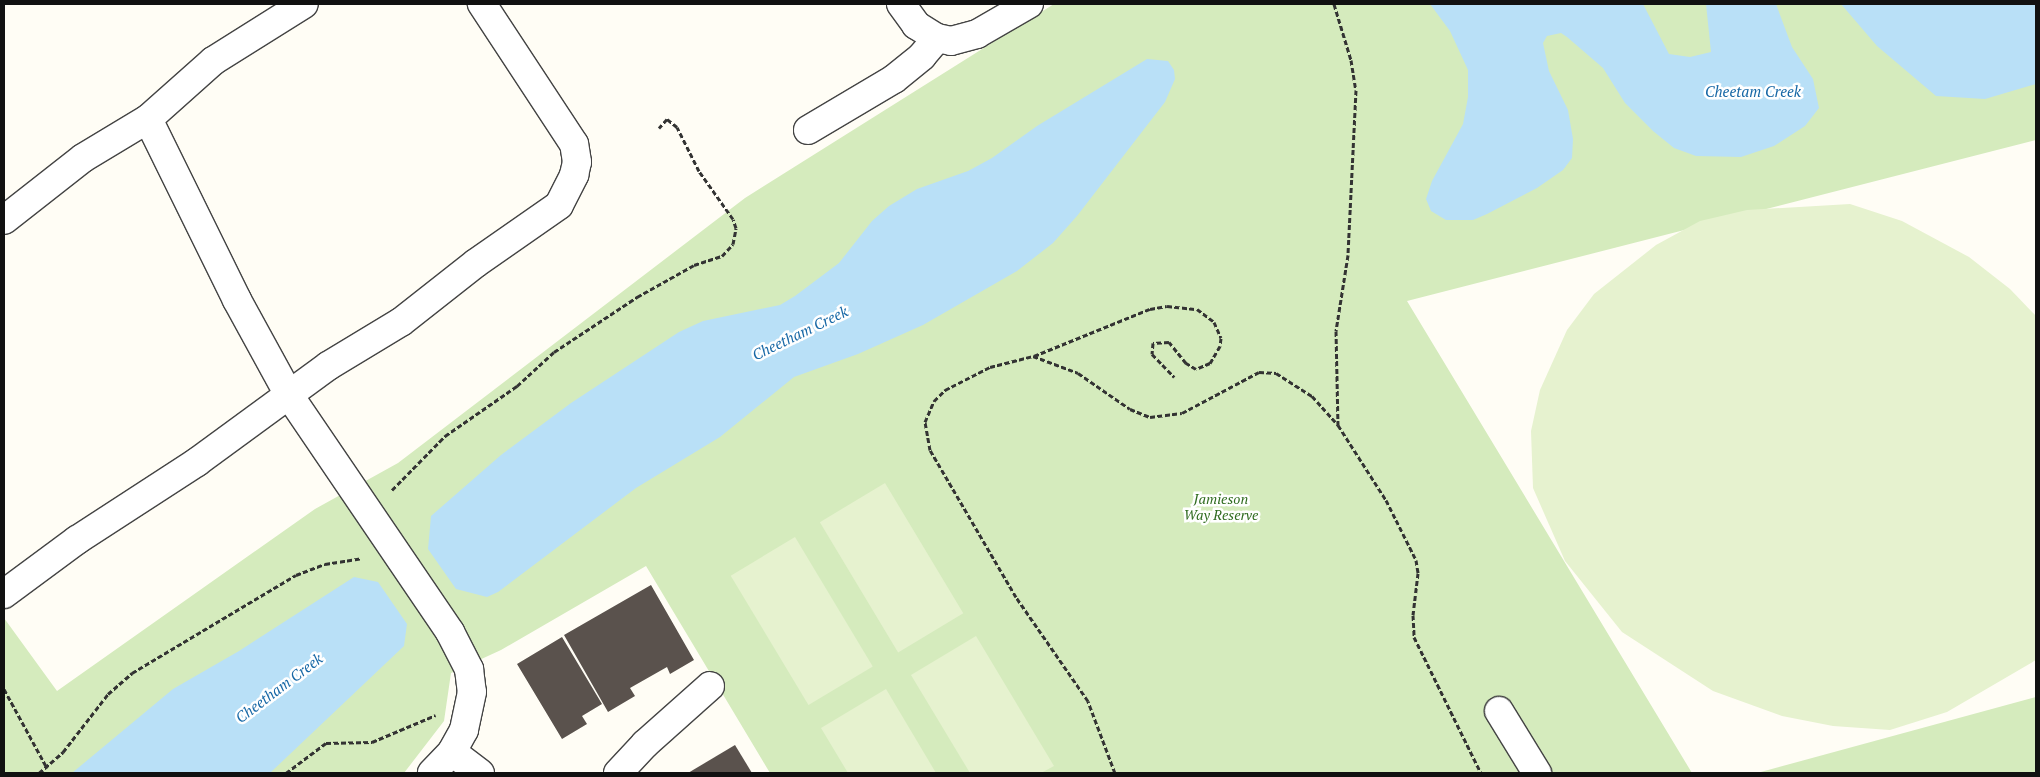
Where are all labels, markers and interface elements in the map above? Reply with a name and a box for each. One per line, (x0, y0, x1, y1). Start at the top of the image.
water label: Cheetam Creek (1705, 83, 1801, 101)
water label: Cheetham Creek (749, 302, 851, 364)
park label: Jamieson Way Reserve (1184, 491, 1258, 524)
water label: Cheetham Creek (232, 649, 326, 727)

